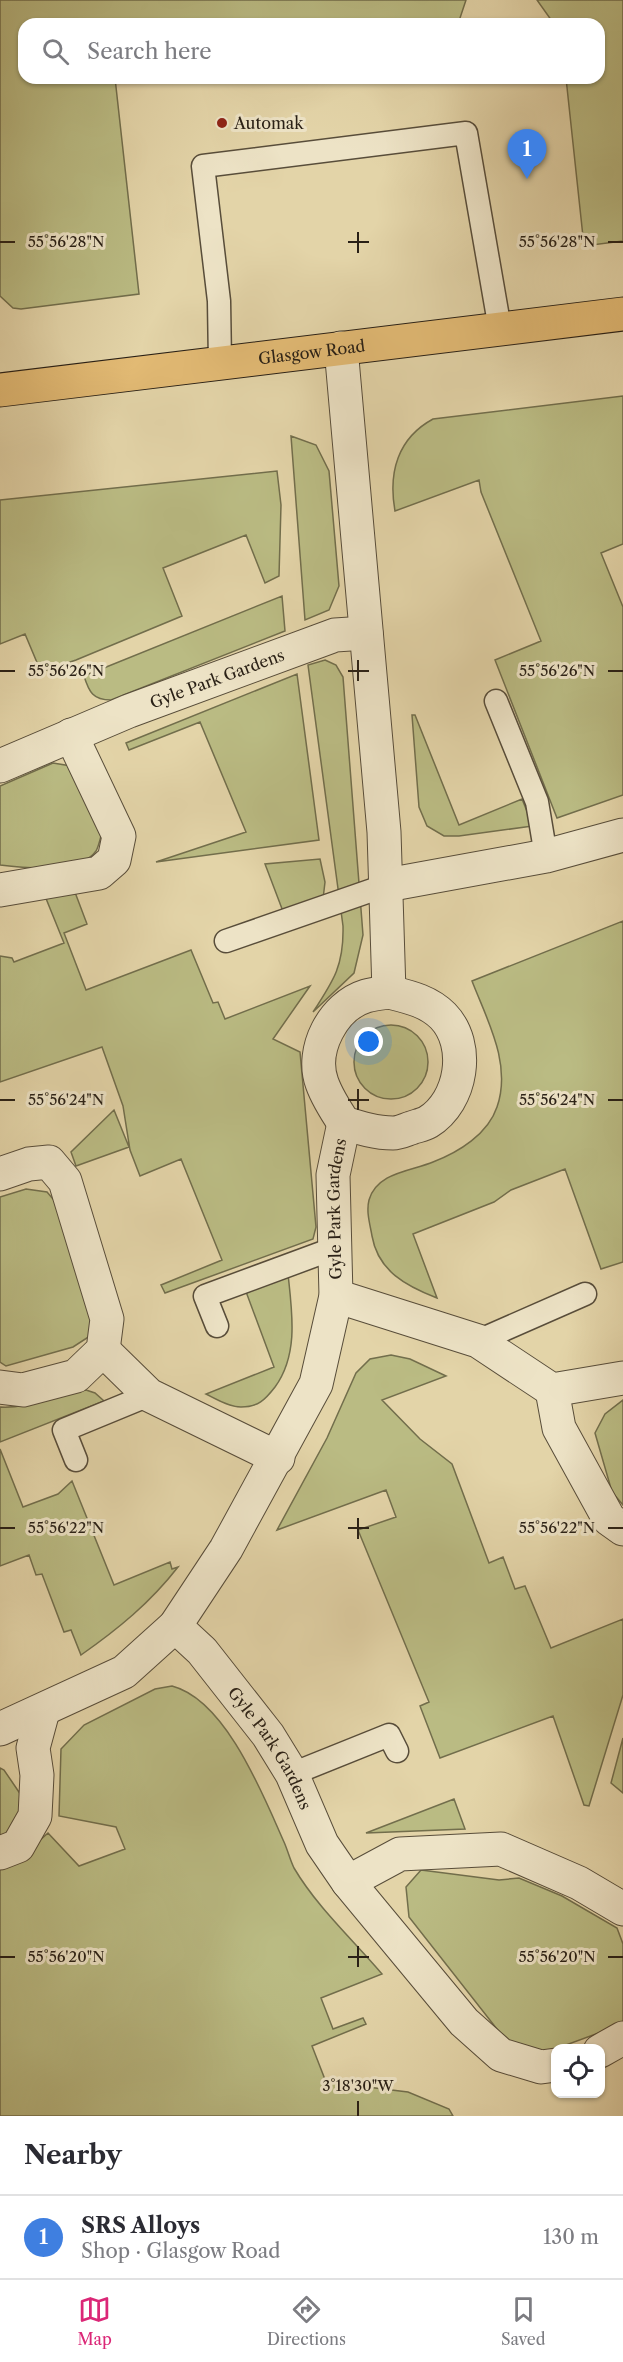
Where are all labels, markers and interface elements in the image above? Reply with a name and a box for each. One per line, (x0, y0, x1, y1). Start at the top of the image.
search box (18, 18, 605, 84)
icon: search (39, 35, 72, 68)
text: Search here (87, 38, 212, 65)
place label: Automak (233, 113, 304, 133)
marker: Automak (215, 116, 229, 130)
pin: 1 (508, 130, 546, 179)
text: 55°56'28"N (28, 232, 104, 251)
text: 55°56'28"N (519, 232, 595, 251)
street label: Glasgow Road (257, 336, 366, 368)
street label: Gyle Park Gardens (147, 645, 287, 712)
text: 55°56'26"N (28, 661, 104, 680)
text: 55°56'26"N (519, 661, 595, 680)
your location (354, 1027, 383, 1056)
text: 55°56'24"N (28, 1090, 104, 1109)
text: 55°56'24"N (519, 1090, 595, 1109)
street label: Gyle Park Gardens (323, 1136, 350, 1280)
text: 55°56'22"N (28, 1518, 104, 1537)
text: 55°56'22"N (519, 1518, 595, 1537)
street label: Gyle Park Gardens (224, 1683, 316, 1813)
text: 55°56'20"N (27, 1947, 105, 1966)
text: 55°56'20"N (518, 1947, 596, 1966)
map controls (551, 2044, 605, 2098)
button: locate (551, 2044, 605, 2098)
text: 3°18'30"W (322, 2076, 394, 2095)
text: Nearby (24, 2139, 122, 2171)
text: SRS Alloys (81, 2212, 200, 2239)
text: 1 (39, 2225, 48, 2249)
text: 130 m (543, 2225, 599, 2249)
text: Shop · Glasgow Road (81, 2239, 281, 2263)
tab: Map (78, 2293, 112, 2349)
tab: Directions (267, 2293, 346, 2349)
tab: Saved (501, 2293, 545, 2349)

